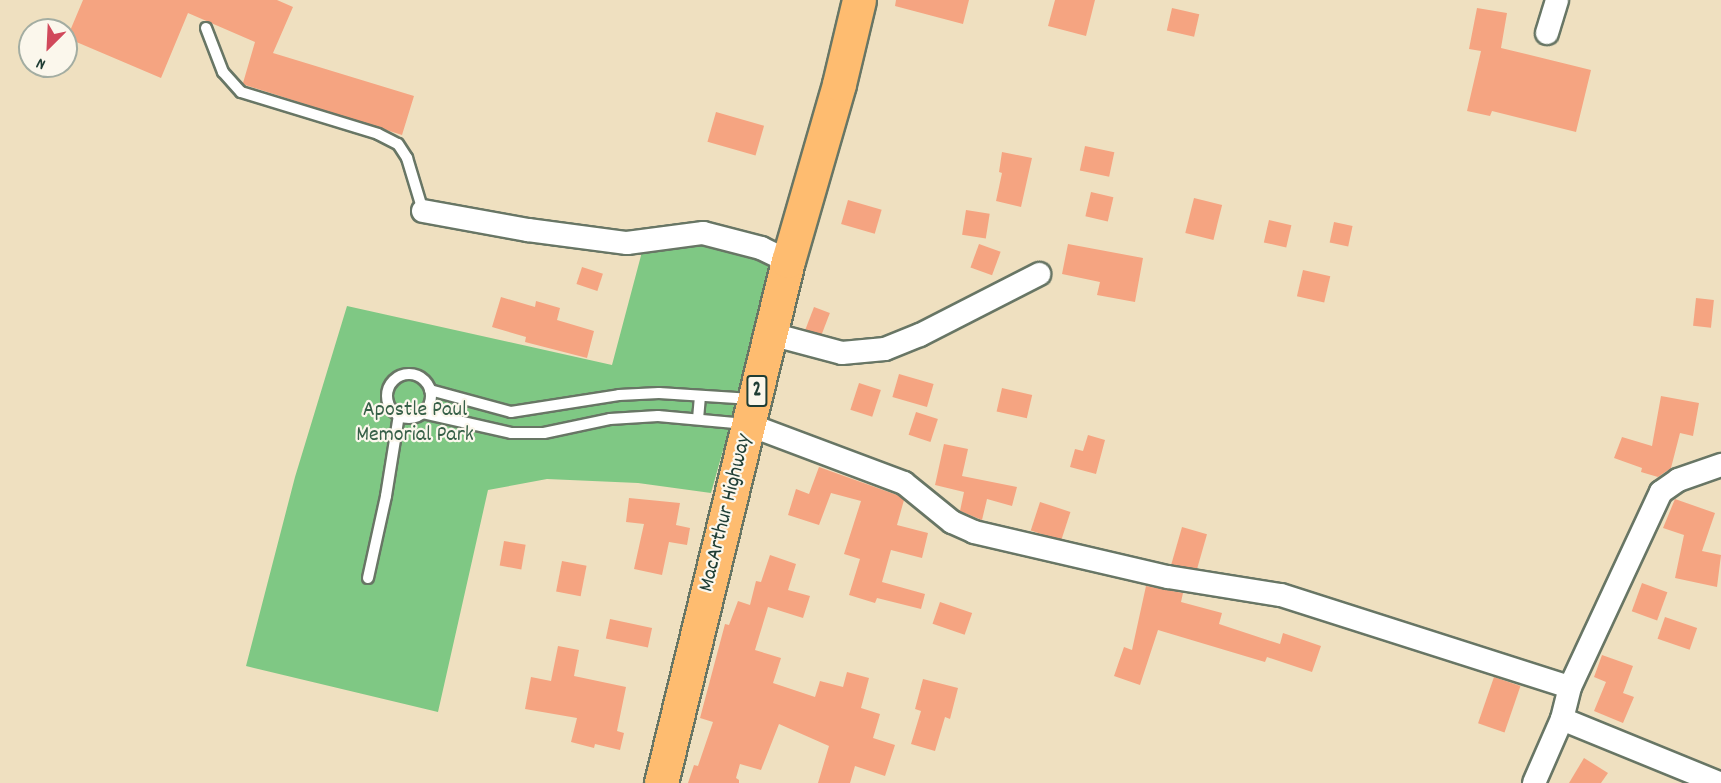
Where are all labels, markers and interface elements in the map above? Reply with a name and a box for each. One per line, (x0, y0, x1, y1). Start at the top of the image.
north arrow (18, 18, 78, 78)
text: N (33, 51, 50, 75)
road number: 2 (745, 373, 769, 409)
park label: Apostle Paul Memorial Park (356, 397, 474, 448)
street label: MacArthur Highway (694, 431, 758, 595)

